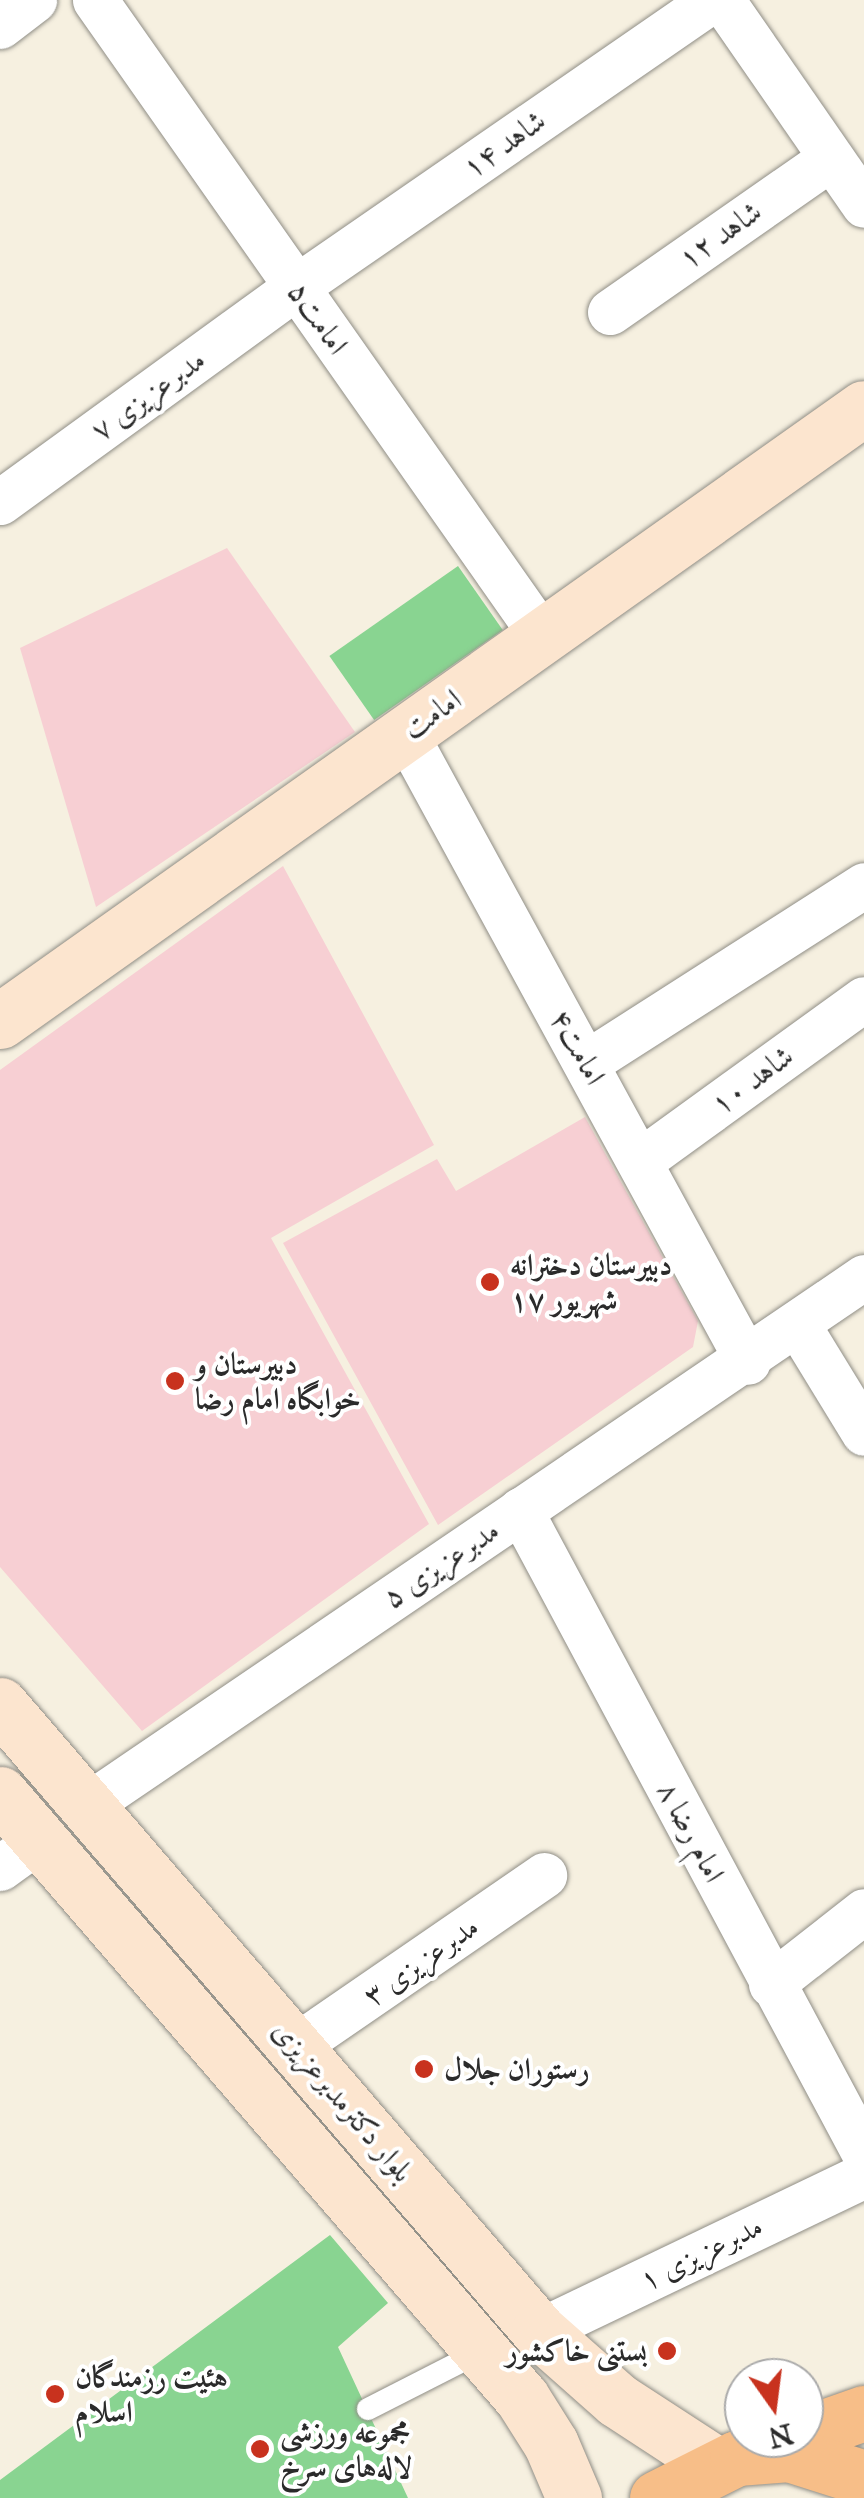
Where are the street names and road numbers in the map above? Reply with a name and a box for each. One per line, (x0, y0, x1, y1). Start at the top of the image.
street label: شاهد ۱۴ (456, 103, 552, 185)
street label: شاهد ۱۲ (672, 194, 768, 276)
street label: امامت۵ (280, 275, 356, 361)
street label: مدبرعزیزی ۷ (84, 342, 212, 448)
street label: امامت (396, 681, 468, 747)
street label: امامت۴ (543, 1003, 613, 1091)
street label: شاهد ۱۰ (704, 1038, 800, 1122)
street label: مدبرعزیزی ۵ (376, 1512, 506, 1616)
street label: امام رضا ۸ (650, 1775, 732, 1889)
street label: مدبرعزیزی ۳ (356, 1908, 486, 2014)
street label: بلوار دکترمدبرعزیزی (265, 2013, 421, 2189)
street label: مدبرعزیزی ۱ (634, 2208, 768, 2298)

